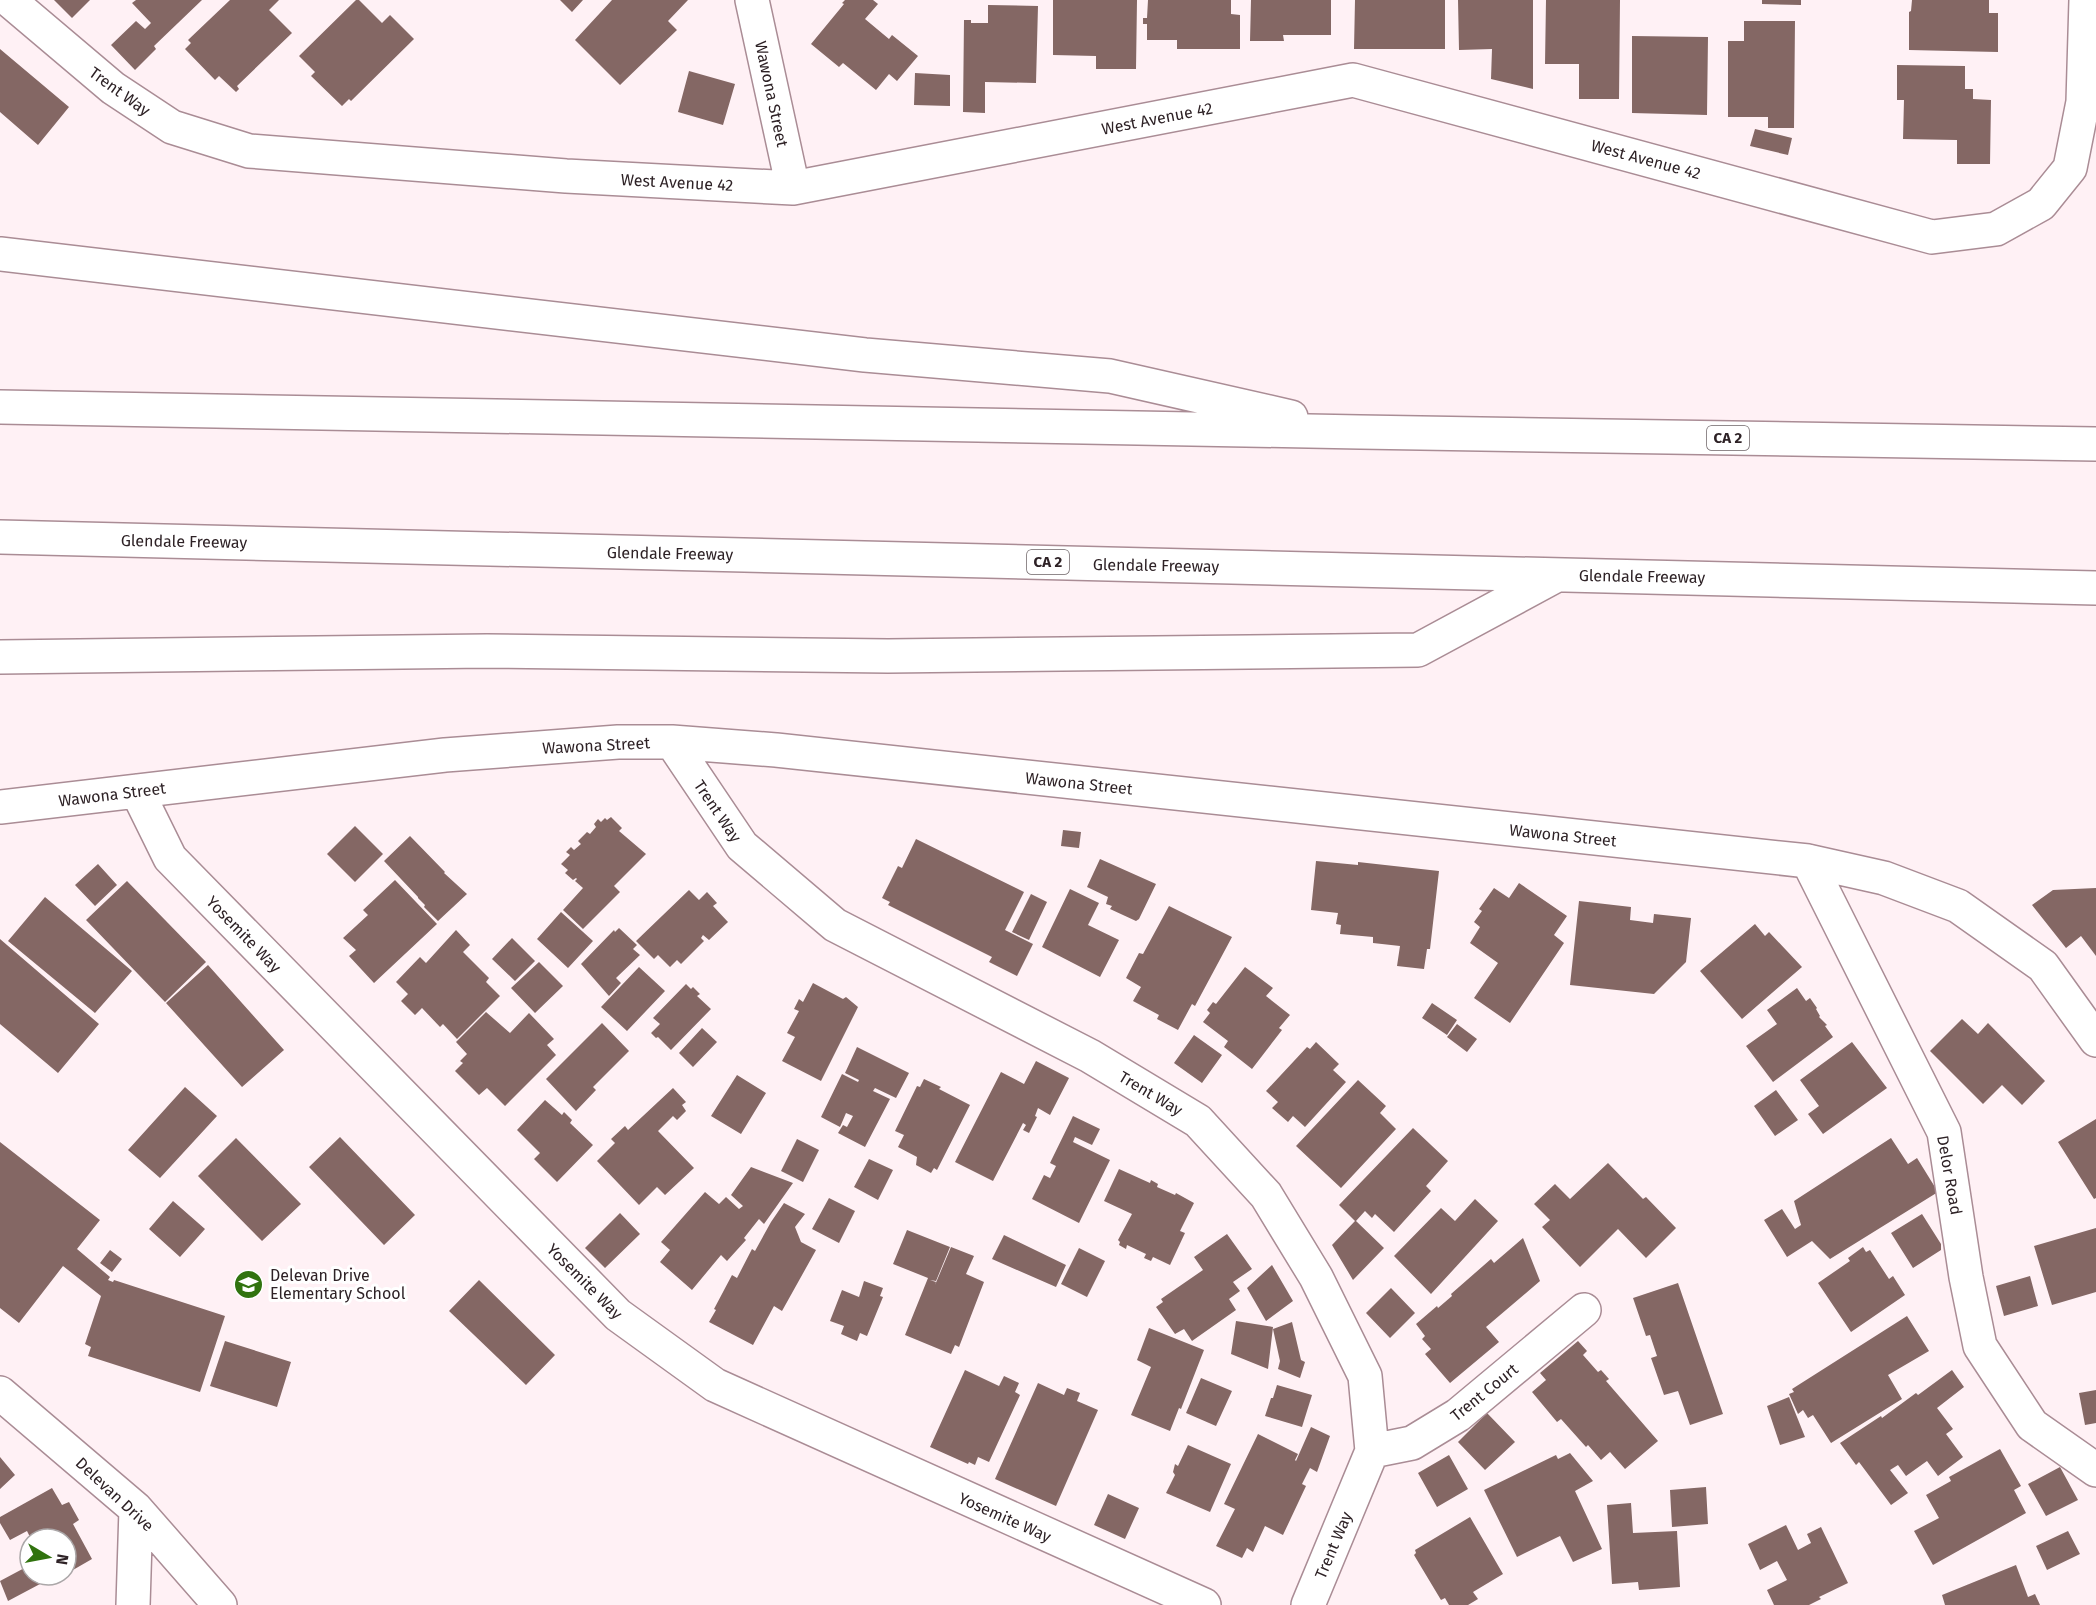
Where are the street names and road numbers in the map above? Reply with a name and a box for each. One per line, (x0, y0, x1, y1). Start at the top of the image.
street label: Wawona Street (751, 39, 792, 149)
street label: Trent Way (86, 63, 154, 120)
street label: West Avenue 42 (1100, 98, 1214, 139)
street label: West Avenue 42 (1589, 136, 1703, 183)
street label: West Avenue 42 (620, 170, 734, 195)
road number: CA 2 (1707, 426, 1749, 450)
street label: Glendale Freeway (121, 531, 248, 552)
street label: Glendale Freeway (607, 543, 734, 564)
road number: CA 2 (1027, 550, 1069, 574)
street label: Glendale Freeway (1093, 555, 1220, 576)
street label: Glendale Freeway (1579, 566, 1706, 587)
street label: Wawona Street (542, 733, 651, 758)
street label: Wawona Street (1024, 768, 1134, 799)
street label: Trent Way (690, 777, 745, 846)
street label: Wawona Street (57, 778, 167, 811)
street label: Wawona Street (1508, 820, 1618, 851)
street label: Yosemite Way (202, 892, 285, 977)
street label: Trent Way (1116, 1067, 1186, 1120)
street label: Delor Road (1933, 1134, 1966, 1216)
street label: Yosemite Way (543, 1240, 627, 1323)
street label: Trent Court (1447, 1359, 1522, 1425)
street label: Delevan Drive (72, 1453, 158, 1535)
street label: Yosemite Way (956, 1489, 1054, 1546)
street label: Trent Way (1311, 1509, 1356, 1581)

